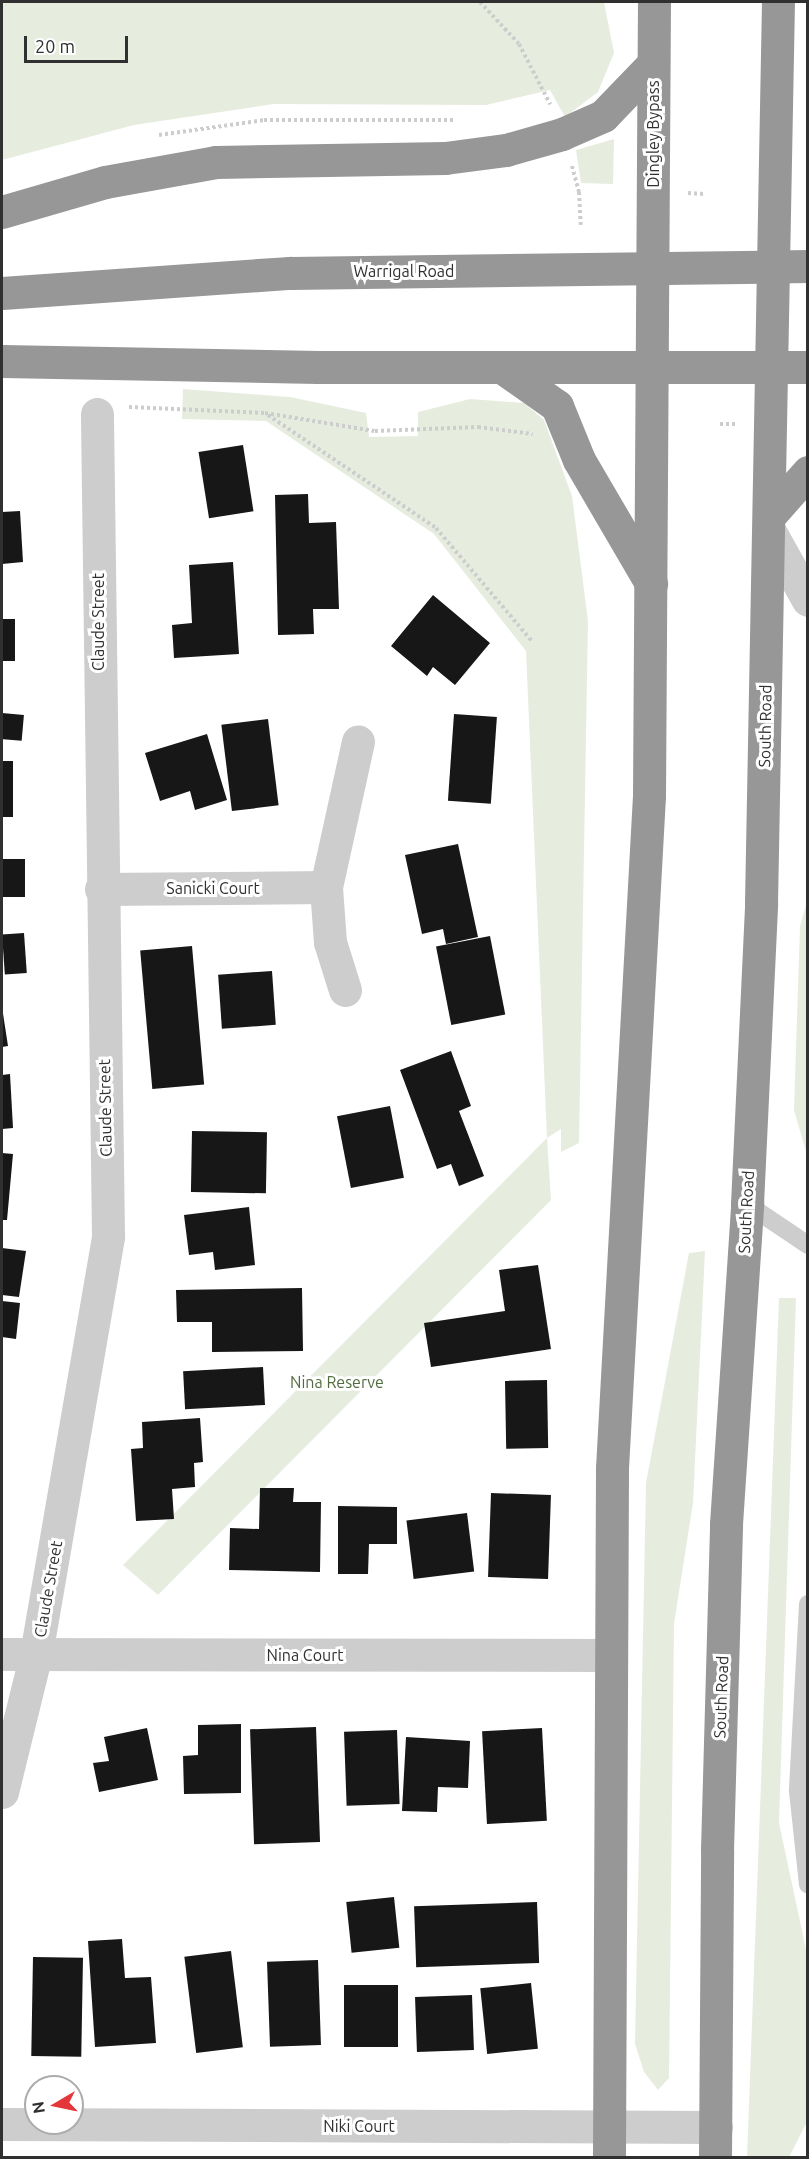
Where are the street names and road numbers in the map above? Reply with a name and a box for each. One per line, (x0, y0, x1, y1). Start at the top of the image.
street label: Dingley Bypass (643, 80, 663, 188)
street label: Warrigal Road (354, 261, 454, 281)
street label: Claude Street (88, 573, 108, 671)
street label: South Road (755, 684, 775, 768)
street label: Sanicki Court (166, 878, 260, 898)
street label: Claude Street (95, 1059, 115, 1157)
street label: South Road (734, 1170, 758, 1254)
street label: Claude Street (30, 1539, 66, 1639)
street label: Nina Court (267, 1645, 343, 1665)
street label: South Road (710, 1655, 732, 1739)
street label: Niki Court (323, 2116, 395, 2136)

